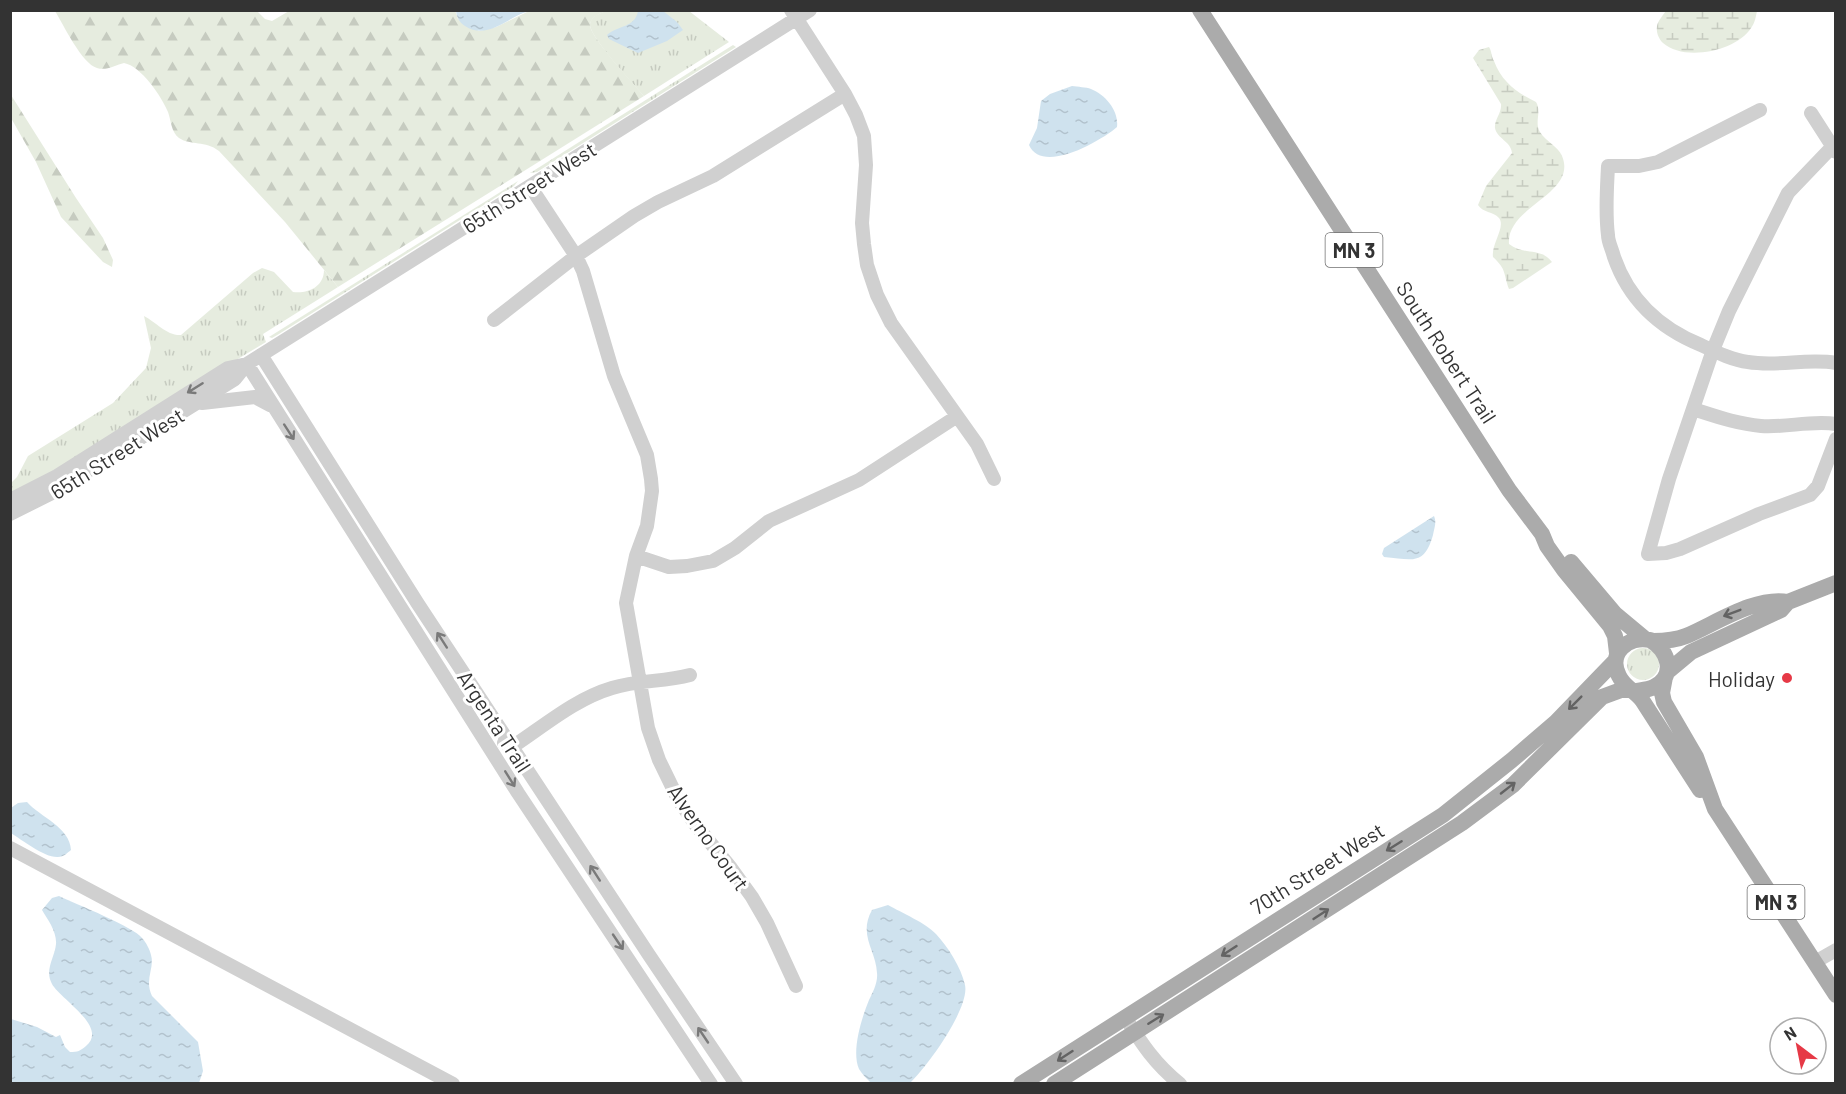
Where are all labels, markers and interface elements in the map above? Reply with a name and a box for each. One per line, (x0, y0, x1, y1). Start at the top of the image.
street label: 65th Street West (458, 136, 600, 238)
road number: MN 3 (1326, 233, 1382, 267)
street label: South Robert Trail (1392, 276, 1502, 428)
one-way arrow (187, 383, 204, 395)
street label: 65th Street West (46, 402, 188, 504)
one-way arrow (282, 423, 295, 440)
one-way arrow (1723, 609, 1742, 620)
one-way arrow (435, 631, 448, 648)
street label: Argenta Trail (453, 666, 537, 776)
place label: Holiday (1708, 666, 1775, 691)
marker: Holiday (1780, 671, 1794, 685)
one-way arrow (1567, 695, 1582, 710)
one-way arrow (504, 770, 516, 787)
street label: Alverno Court (663, 779, 755, 895)
one-way arrow (1500, 781, 1516, 794)
street label: 70th Street West (1246, 817, 1388, 919)
one-way arrow (1386, 840, 1403, 852)
one-way arrow (589, 865, 601, 882)
road number: MN 3 (1748, 885, 1804, 919)
one-way arrow (1312, 908, 1329, 920)
one-way arrow (612, 933, 624, 950)
one-way arrow (1221, 945, 1238, 957)
one-way arrow (1148, 1012, 1165, 1025)
north arrow (1768, 1016, 1828, 1076)
text: N (1780, 1022, 1799, 1044)
one-way arrow (697, 1027, 709, 1044)
one-way arrow (1057, 1050, 1074, 1062)

